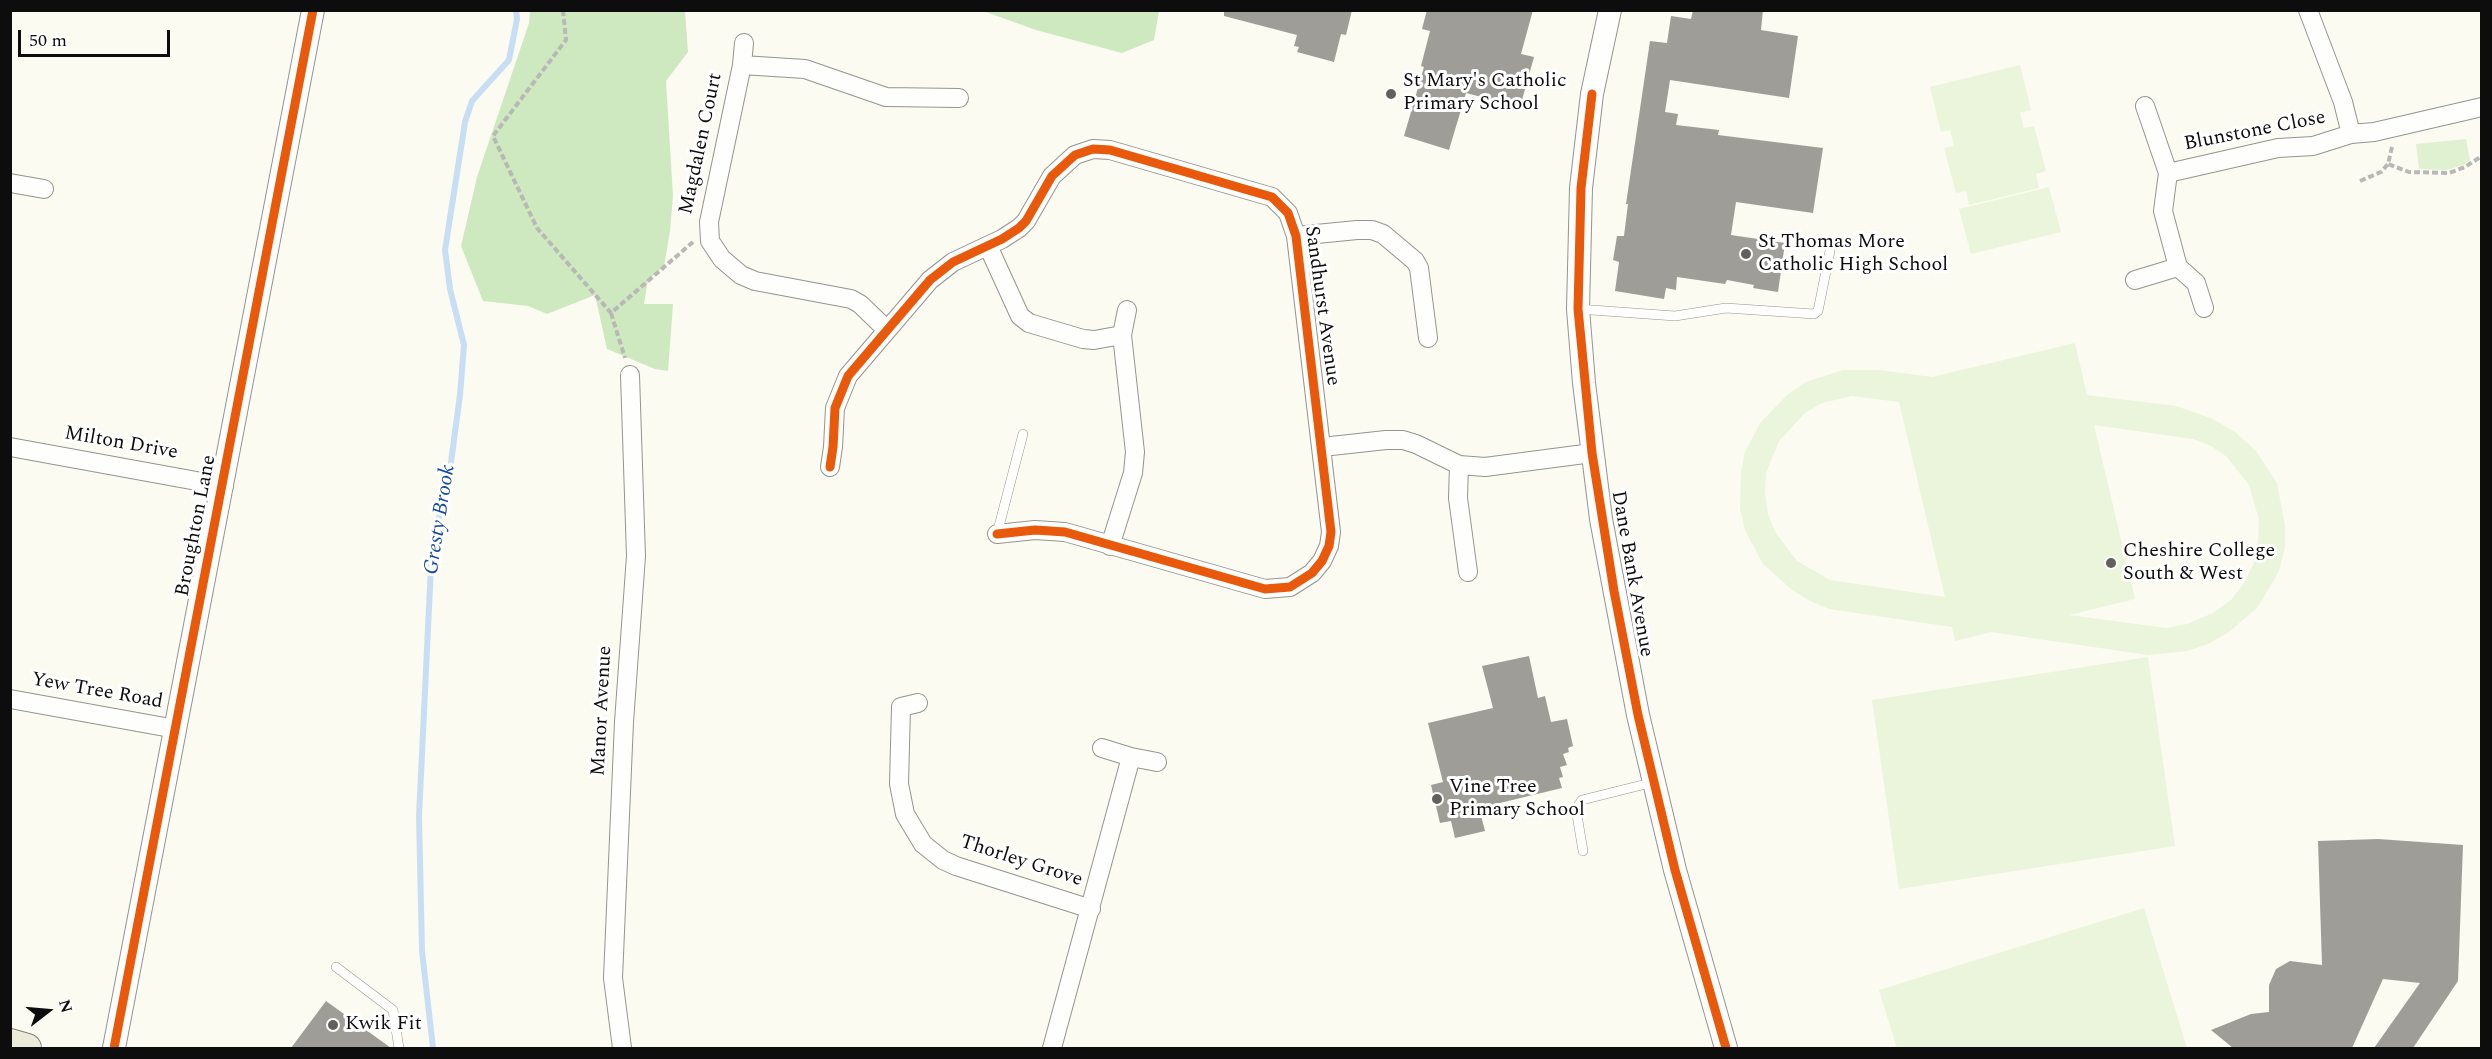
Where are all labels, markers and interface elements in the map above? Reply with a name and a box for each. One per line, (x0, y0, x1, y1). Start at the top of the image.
scale bar (21, 18, 172, 56)
text: 50 m (29, 27, 67, 54)
place label: St Mary's Catholic Primary School (1403, 70, 1567, 117)
street label: Magdalen Court (675, 71, 729, 217)
marker: St Mary's Catholic Primary School (1384, 87, 1398, 101)
street label: Blunstone Close (2182, 106, 2328, 158)
street label: Sandhurst Avenue (1298, 225, 1344, 387)
place label: St Thomas More Catholic High School (1758, 231, 1948, 278)
marker: St Thomas More Catholic High School (1739, 247, 1753, 261)
street label: Milton Drive (62, 422, 180, 466)
street label: Broughton Lane (172, 453, 222, 599)
water label: Gresty Brook (420, 463, 462, 577)
street label: Dane Bank Avenue (1605, 489, 1657, 659)
place label: Cheshire College South & West (2123, 540, 2275, 587)
marker: Cheshire College South & West (2104, 556, 2118, 570)
street label: Manor Avenue (588, 645, 618, 777)
street label: Yew Tree Road (29, 669, 165, 715)
place label: Vine Tree Primary School (1449, 776, 1585, 823)
marker: Vine Tree Primary School (1430, 792, 1444, 806)
street label: Thorley Grove (957, 831, 1085, 893)
north arrow (18, 981, 78, 1041)
text: N (52, 996, 79, 1016)
place label: Kwik Fit (345, 1013, 422, 1037)
marker: Kwik Fit (326, 1018, 340, 1032)

